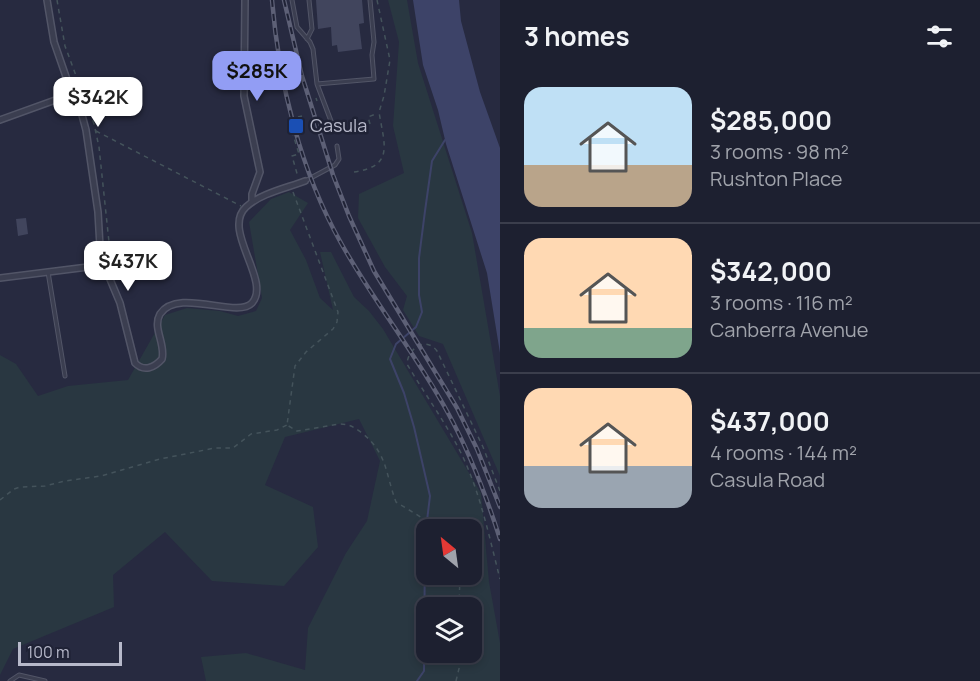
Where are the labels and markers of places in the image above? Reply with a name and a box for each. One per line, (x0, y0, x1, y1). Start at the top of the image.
pin: $285K (215, 51, 299, 102)
pin: $342K (56, 77, 140, 128)
place label: Casula (310, 113, 367, 137)
marker: Casula (287, 117, 305, 135)
pin: $437K (86, 241, 170, 292)

